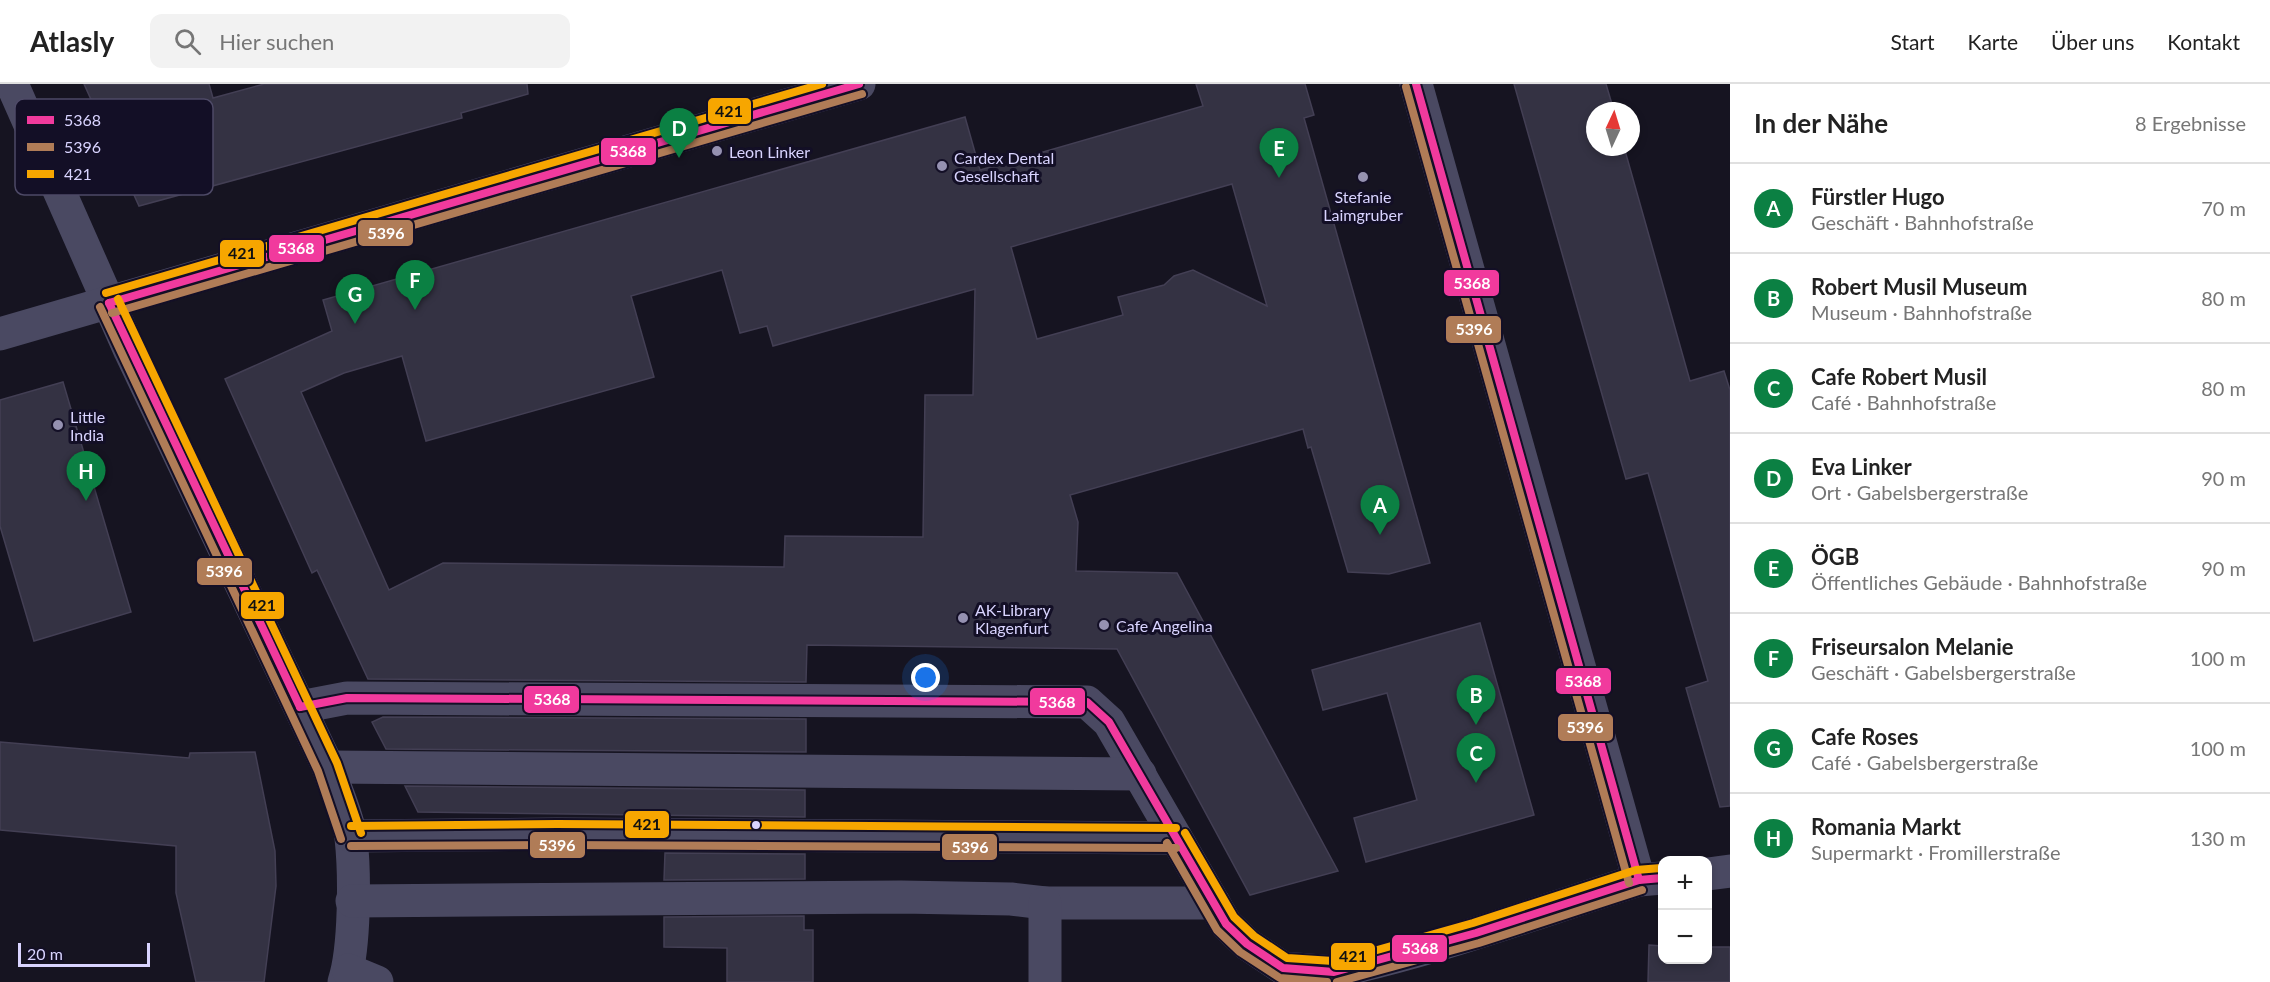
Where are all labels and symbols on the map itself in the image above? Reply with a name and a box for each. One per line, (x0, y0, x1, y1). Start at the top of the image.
line badge: 421 (707, 97, 752, 125)
legend (15, 99, 213, 195)
text: 421 (715, 101, 743, 120)
north arrow (1586, 102, 1640, 156)
pin: D (660, 109, 698, 158)
text: 5368 (64, 110, 101, 129)
pin: E (1260, 128, 1298, 178)
text: 5396 (64, 137, 101, 156)
line badge: 5368 (600, 137, 657, 166)
text: 5368 (609, 141, 647, 160)
place label: Leon Linker (729, 142, 810, 161)
marker: Leon Linker (710, 144, 724, 158)
place label: Cardex Dental Gesellschaft (954, 148, 1054, 185)
marker: Cardex Dental Gesellschaft (935, 159, 949, 173)
text: 421 (64, 164, 92, 183)
marker: Stefanie Laimgruber (1356, 170, 1370, 184)
place label: Stefanie Laimgruber (1323, 187, 1403, 224)
line badge: 5396 (357, 219, 414, 247)
text: 5396 (367, 223, 405, 242)
line badge: 5368 (268, 234, 325, 263)
text: 5368 (277, 238, 315, 257)
line badge: 421 (219, 239, 265, 268)
text: 421 (228, 243, 256, 262)
pin: F (396, 260, 434, 310)
line badge: 5368 (1443, 269, 1500, 297)
text: 5368 (1453, 273, 1491, 292)
pin: G (336, 274, 374, 324)
line badge: 5396 (1445, 315, 1502, 344)
text: 5396 (1455, 319, 1493, 338)
place label: Little India (70, 407, 105, 444)
marker: Little India (51, 418, 65, 432)
pin: H (66, 452, 106, 501)
pin: A (1360, 486, 1400, 535)
line badge: 5396 (196, 557, 253, 586)
text: 5396 (205, 561, 243, 580)
line badge: 421 (240, 591, 285, 620)
text: 421 (248, 595, 276, 614)
place label: AK-Library Klagenfurt (975, 600, 1051, 637)
marker: AK-Library Klagenfurt (956, 611, 970, 625)
place label: Cafe Angelina (1116, 616, 1213, 635)
marker: Cafe Angelina (1097, 618, 1111, 632)
your location (911, 663, 940, 692)
line badge: 5368 (1555, 667, 1612, 695)
text: 5368 (1564, 671, 1602, 690)
pin: B (1456, 676, 1496, 725)
line badge: 5368 (523, 685, 580, 714)
line badge: 5368 (1029, 687, 1086, 716)
text: 5368 (533, 689, 571, 708)
text: 5368 (1038, 692, 1076, 711)
line badge: 5396 (1557, 713, 1614, 742)
text: 5396 (1566, 717, 1604, 736)
pin: C (1456, 734, 1496, 783)
line badge: 421 (624, 810, 670, 839)
text: 421 (633, 814, 661, 833)
unlabelled marker (750, 819, 762, 831)
line badge: 5396 (529, 831, 586, 859)
line badge: 5396 (941, 833, 998, 861)
text: 5396 (538, 835, 576, 854)
text: 5396 (951, 837, 989, 856)
line badge: 5368 (1391, 934, 1448, 963)
text: 5368 (1401, 938, 1439, 957)
scale bar (18, 940, 150, 968)
line badge: 421 (1330, 942, 1376, 971)
text: 421 (1339, 946, 1367, 965)

